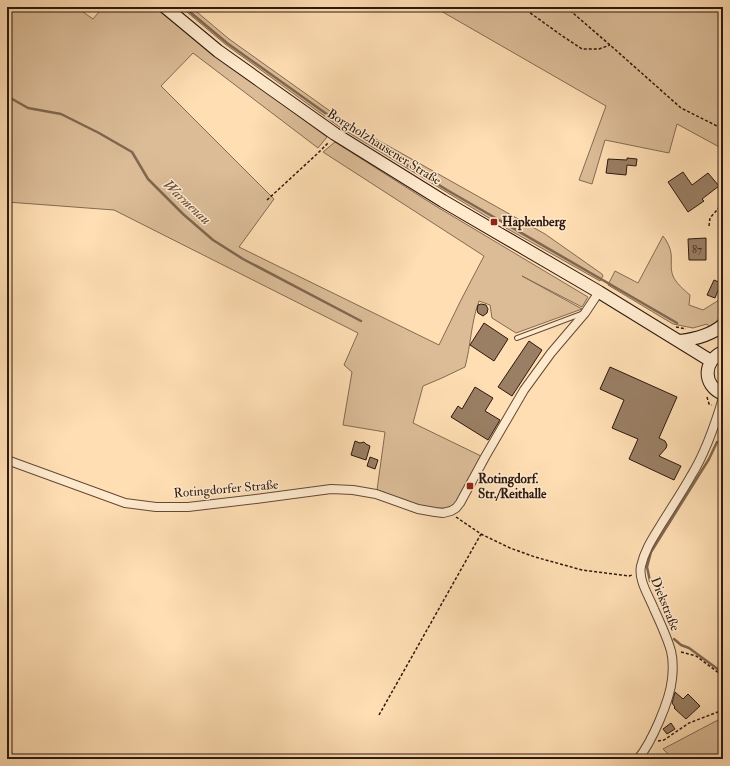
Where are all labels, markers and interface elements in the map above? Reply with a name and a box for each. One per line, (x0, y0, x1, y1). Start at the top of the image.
street label: Borgholzhausener Straße (324, 105, 444, 189)
water label: Warmenau (160, 176, 214, 228)
place label: Hapkenberg (502, 214, 566, 231)
marker: Hapkenberg (489, 217, 499, 227)
house number: 87 (692, 243, 702, 256)
place label: Rotingdorf. Str./Reithalle (478, 471, 547, 502)
street label: Rotingdorfer Straße (173, 476, 280, 502)
marker: Rotingdorf. Str./Reithalle (465, 481, 475, 491)
street label: Diekstraße (647, 575, 683, 634)

